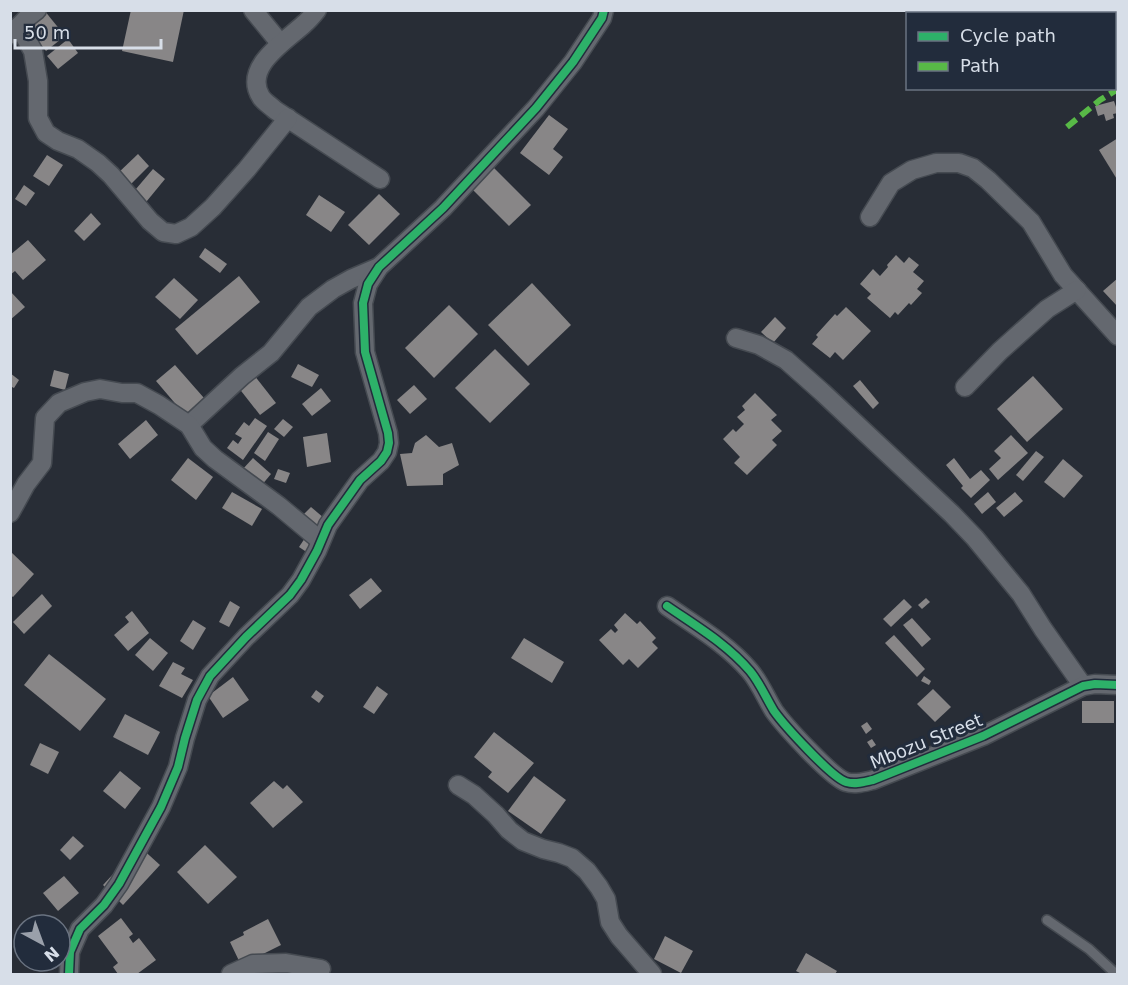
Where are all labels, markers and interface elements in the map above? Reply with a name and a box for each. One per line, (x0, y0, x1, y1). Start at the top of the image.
scale bar (15, 12, 160, 50)
legend (906, 12, 1116, 90)
text: 50 m (24, 22, 70, 43)
text: Cycle path (960, 25, 1056, 46)
text: Path (960, 55, 1000, 76)
street label: Mbozu Street (867, 709, 985, 773)
north arrow (12, 913, 72, 973)
text: N (40, 942, 63, 966)

